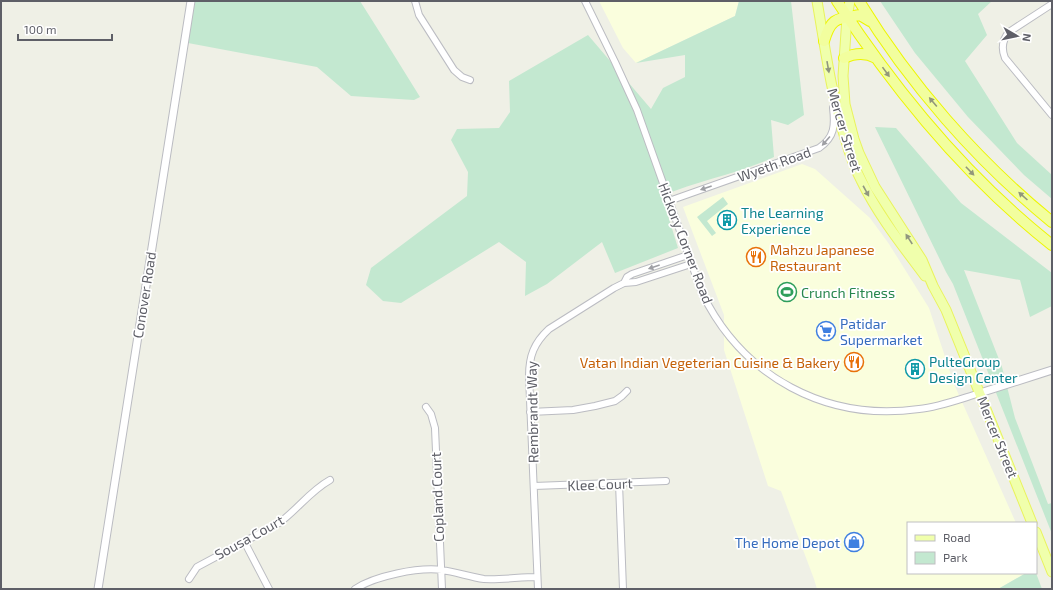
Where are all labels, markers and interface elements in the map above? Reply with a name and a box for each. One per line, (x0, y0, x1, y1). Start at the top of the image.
scale bar (18, 16, 112, 42)
north arrow (997, 16, 1037, 56)
text: 100 m (24, 22, 56, 36)
text: N (1020, 33, 1034, 43)
one-way arrow (825, 61, 831, 73)
one-way arrow (882, 66, 890, 77)
street label: Mercer Street (824, 86, 866, 174)
one-way arrow (928, 97, 937, 108)
one-way arrow (821, 136, 831, 146)
street label: Wyeth Road (735, 143, 813, 185)
one-way arrow (965, 166, 975, 176)
street label: Hickory Corner Road (655, 180, 717, 306)
one-way arrow (700, 185, 712, 191)
one-way arrow (863, 185, 870, 197)
one-way arrow (1018, 192, 1027, 201)
place label: The Learning Experience (741, 204, 824, 237)
building icon: The Learning Experience (716, 209, 738, 231)
one-way arrow (905, 233, 912, 245)
place label: Mahzu Japanese Restaurant (770, 241, 875, 274)
restaurant icon: Mahzu Japanese Restaurant (745, 246, 767, 268)
street label: Conover Road (129, 250, 159, 340)
one-way arrow (648, 264, 660, 270)
sports icon: Crunch Fitness (776, 281, 798, 303)
place label: Crunch Fitness (801, 284, 895, 301)
place label: Patidar Supermarket (840, 315, 922, 348)
supermarket icon: Patidar Supermarket (815, 320, 837, 342)
restaurant icon: Vatan Indian Vegeterian Cuisine & Bakery (843, 351, 865, 373)
place label: PulteGroup Design Center (929, 353, 1018, 386)
place label: Vatan Indian Vegeterian Cuisine & Bakery (580, 354, 841, 371)
building icon: PulteGroup Design Center (904, 358, 926, 380)
street label: Rembrandt Way (523, 360, 541, 463)
street label: Mercer Street (974, 394, 1022, 480)
street label: Copland Court (427, 452, 447, 542)
street label: Klee Court (567, 474, 633, 494)
street label: Sousa Court (211, 511, 287, 563)
legend (907, 522, 1037, 574)
text: Road (943, 530, 971, 544)
shop icon: The Home Depot (843, 531, 865, 553)
place label: The Home Depot (735, 534, 840, 551)
text: Park (943, 550, 968, 564)

